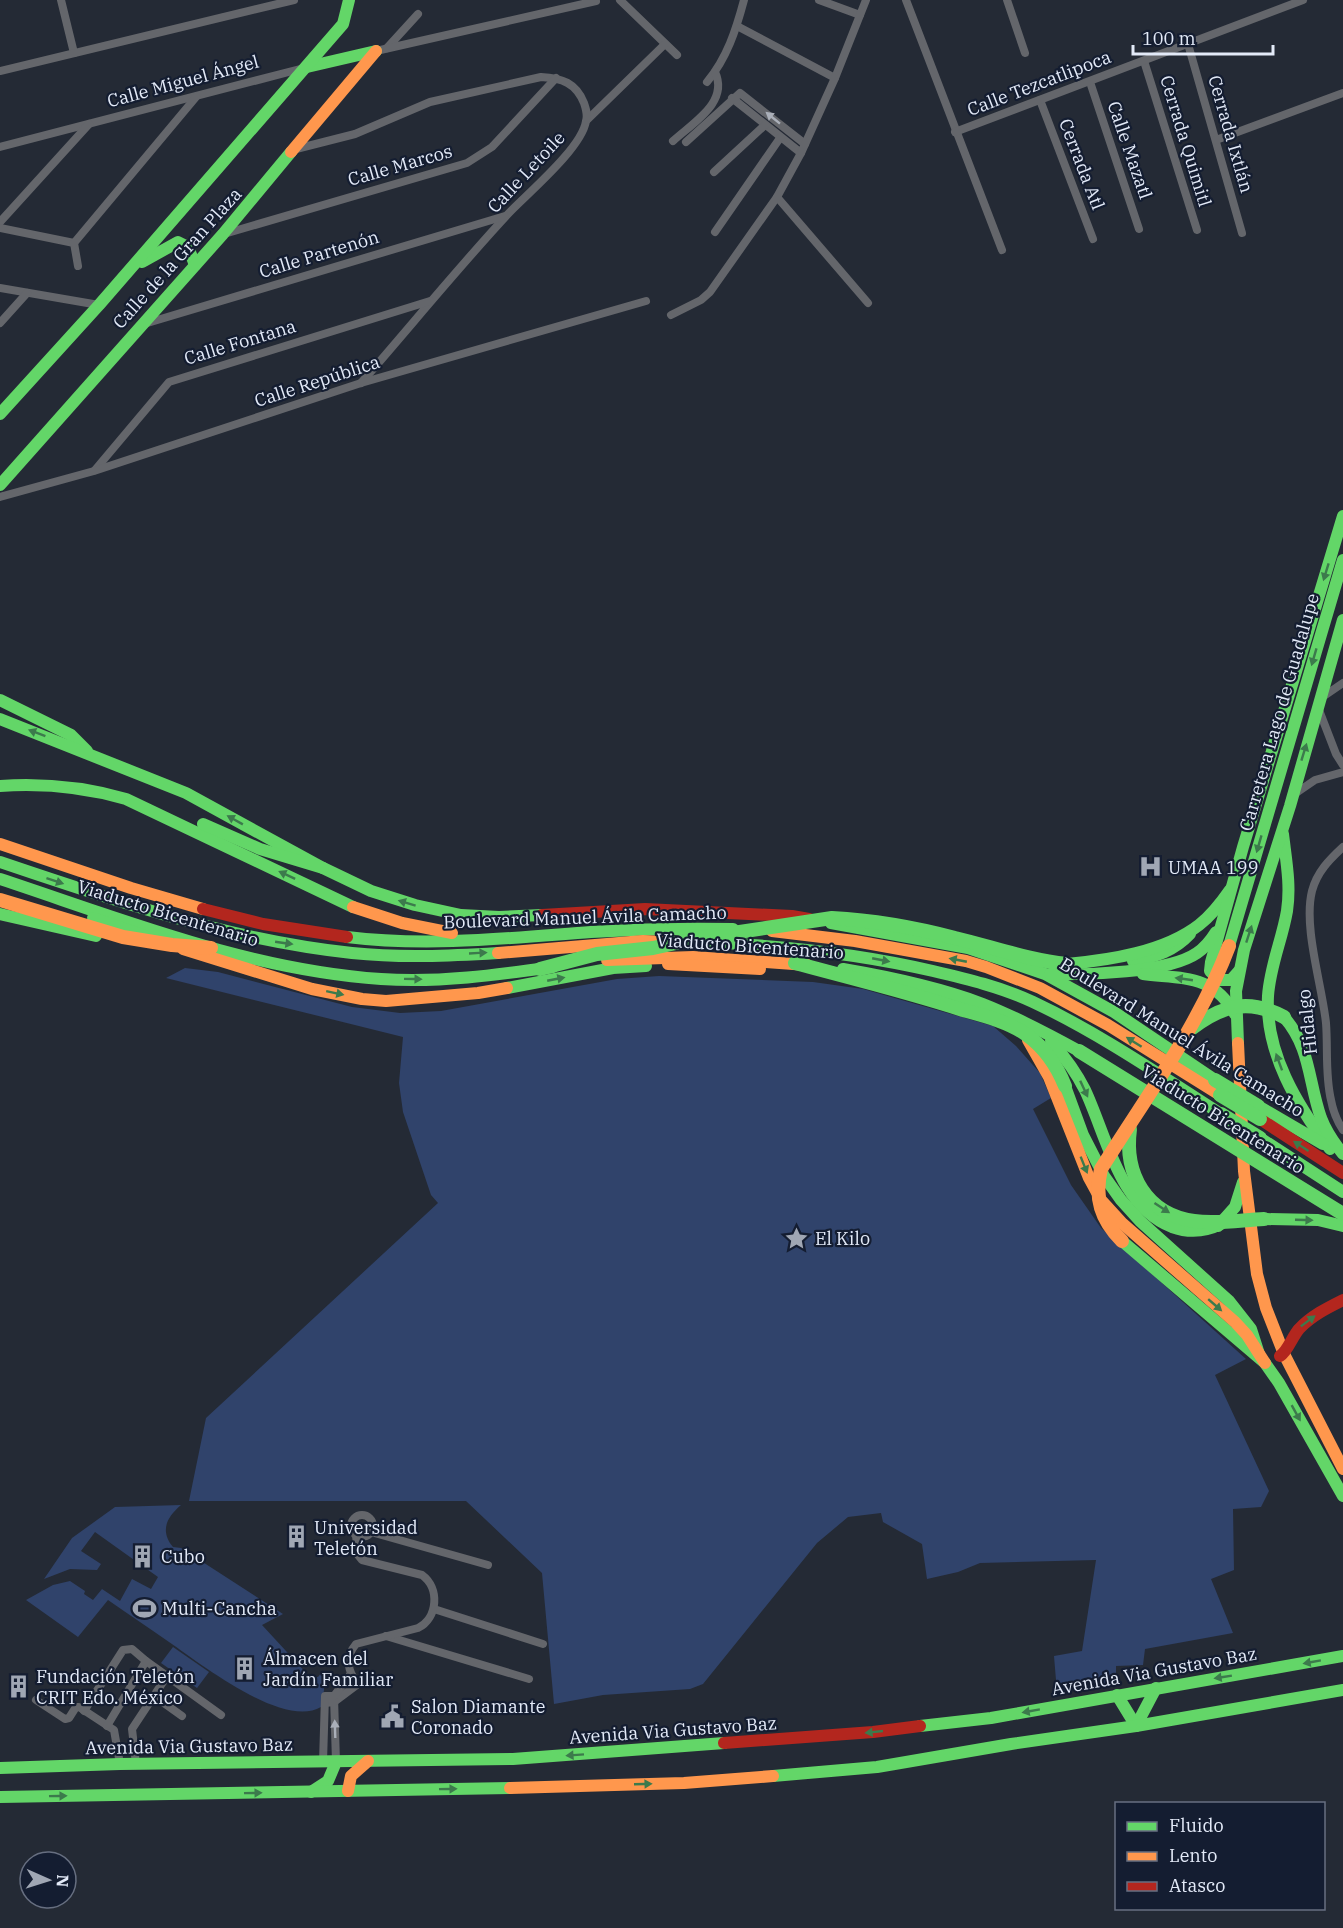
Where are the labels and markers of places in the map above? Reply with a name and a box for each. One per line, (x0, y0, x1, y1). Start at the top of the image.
hospital icon: UMAA 199 (1137, 854, 1163, 880)
place label: UMAA 199 (1168, 856, 1258, 879)
place icon: El Kilo (784, 1225, 810, 1251)
place label: El Kilo (815, 1227, 870, 1250)
place label: Universidad Teletón (314, 1516, 418, 1560)
building icon: Universidad Teletón (283, 1524, 309, 1550)
building icon: Cubo (130, 1543, 156, 1569)
place label: Cubo (161, 1545, 205, 1568)
sports icon: Multi-Cancha (131, 1595, 157, 1621)
place label: Multi-Cancha (162, 1597, 277, 1620)
place label: Álmacen del Jardín Familiar (263, 1647, 393, 1691)
building icon: Álmacen del Jardín Familiar (232, 1655, 258, 1681)
place label: Fundación Teletón CRIT Edo. México (36, 1665, 195, 1709)
building icon: Fundación Teletón CRIT Edo. México (5, 1673, 31, 1699)
place label: Salon Diamante Coronado (411, 1695, 545, 1739)
public building icon: Salon Diamante Coronado (380, 1703, 406, 1729)

